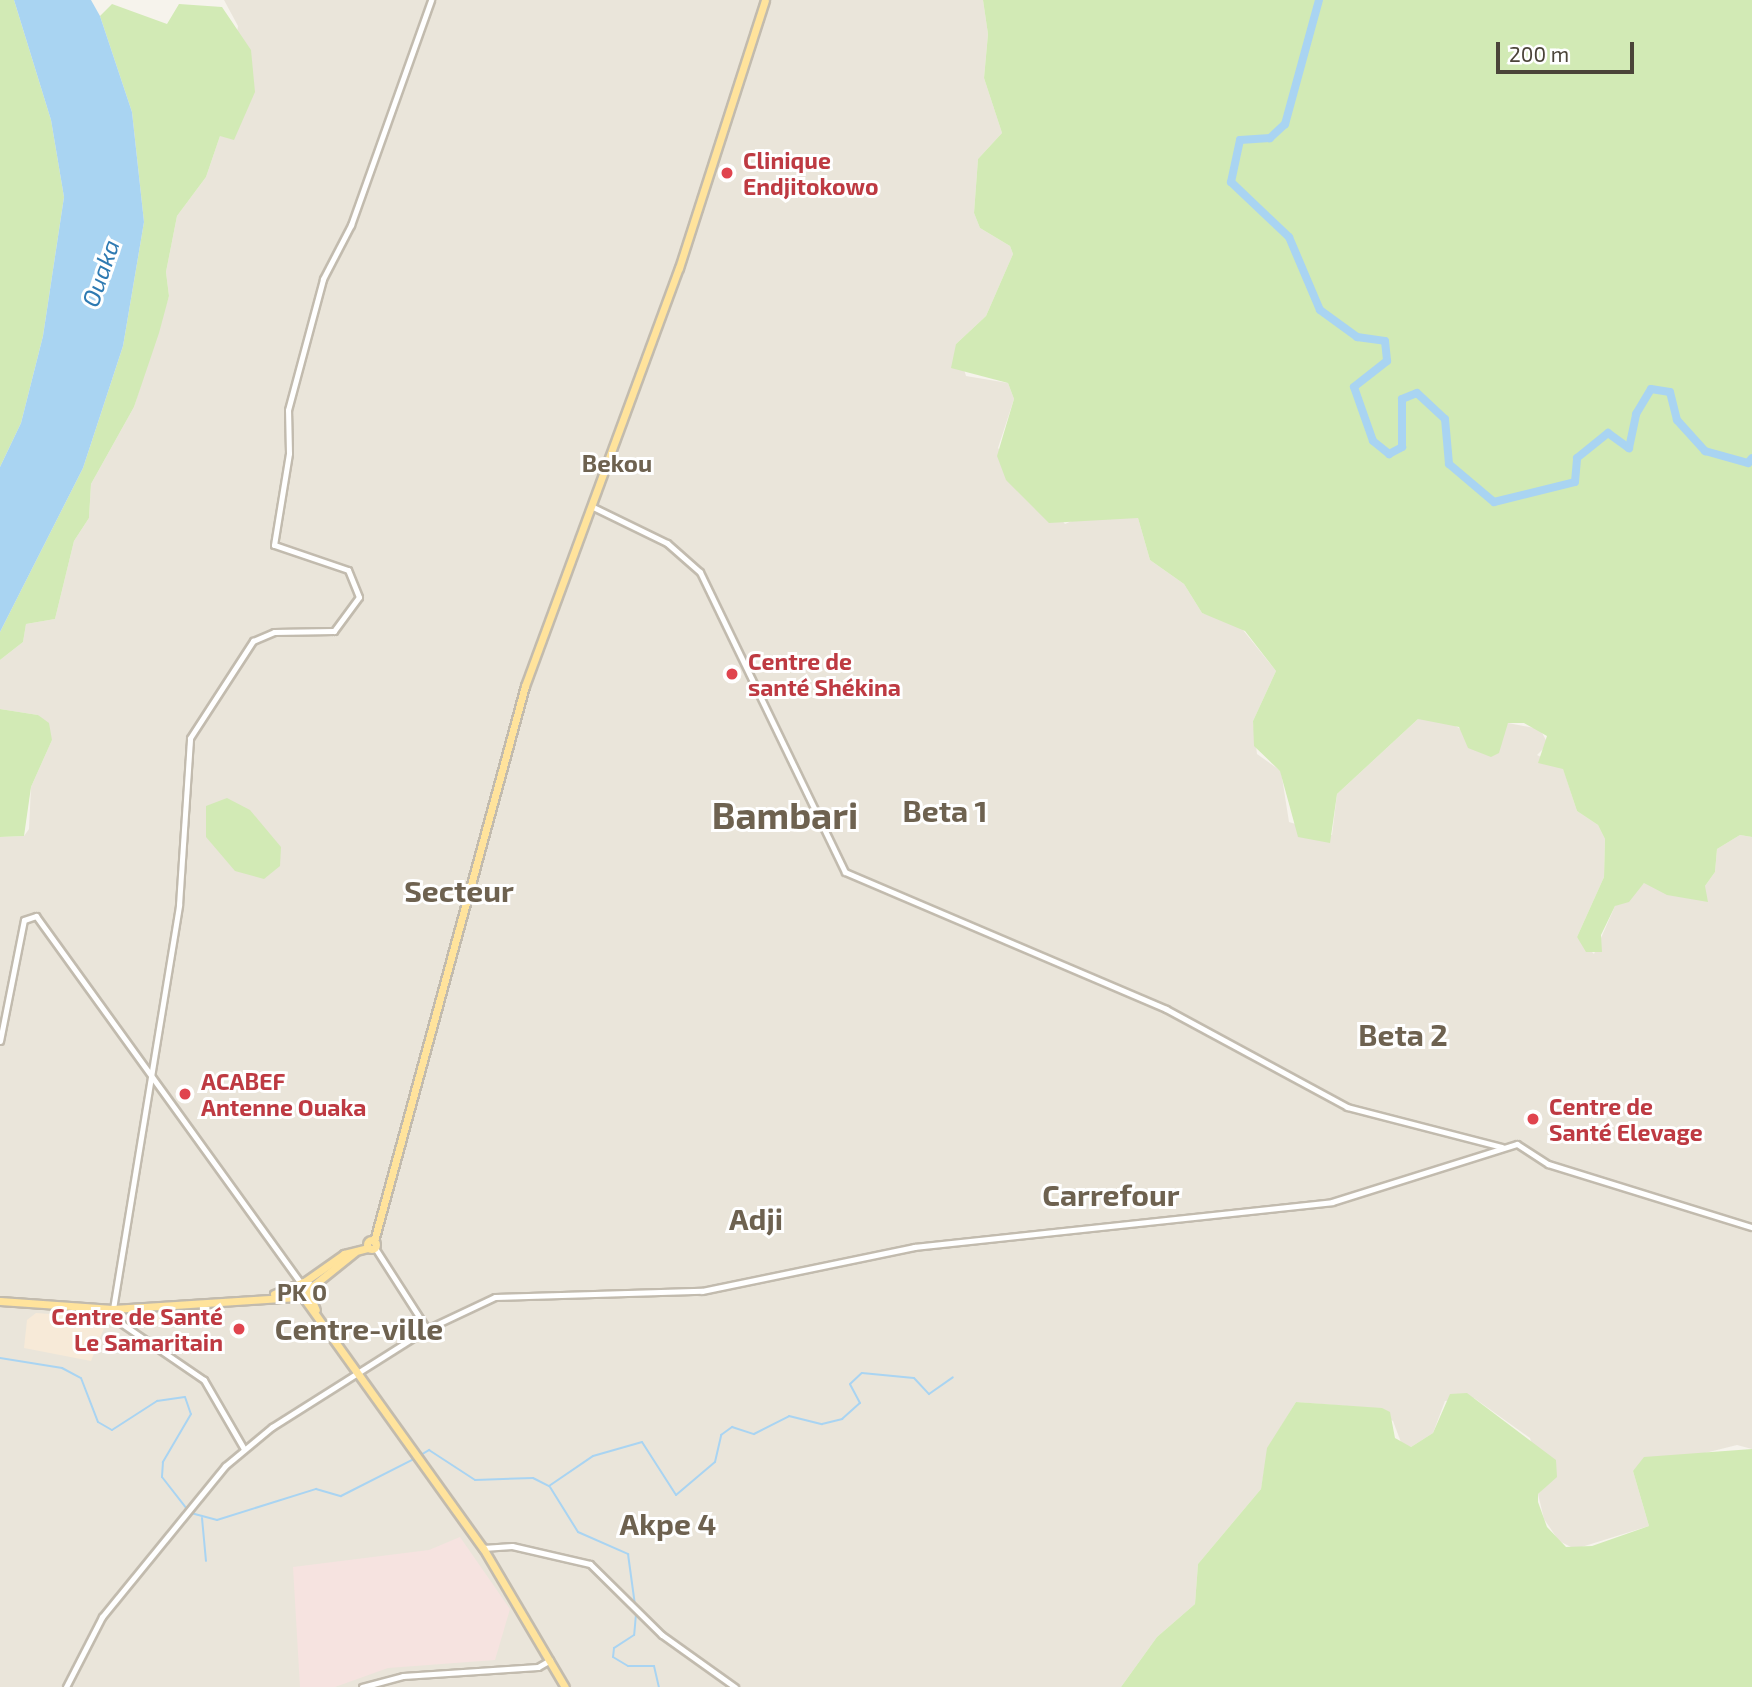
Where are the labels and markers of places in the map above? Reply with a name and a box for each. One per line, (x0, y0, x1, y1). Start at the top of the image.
place label: Clinique Endjitokowo (743, 146, 878, 200)
marker: Clinique Endjitokowo (717, 163, 737, 183)
place label: Centre de santé Shékina (748, 647, 901, 701)
marker: Centre de santé Shékina (722, 664, 742, 684)
place label: ACABEF Antenne Ouaka (201, 1067, 366, 1121)
marker: ACABEF Antenne Ouaka (175, 1084, 195, 1104)
place label: Centre de Santé Elevage (1549, 1092, 1703, 1146)
marker: Centre de Santé Elevage (1523, 1109, 1543, 1129)
place label: Centre de Santé Le Samaritain (51, 1302, 223, 1356)
marker: Centre de Santé Le Samaritain (229, 1319, 249, 1339)

